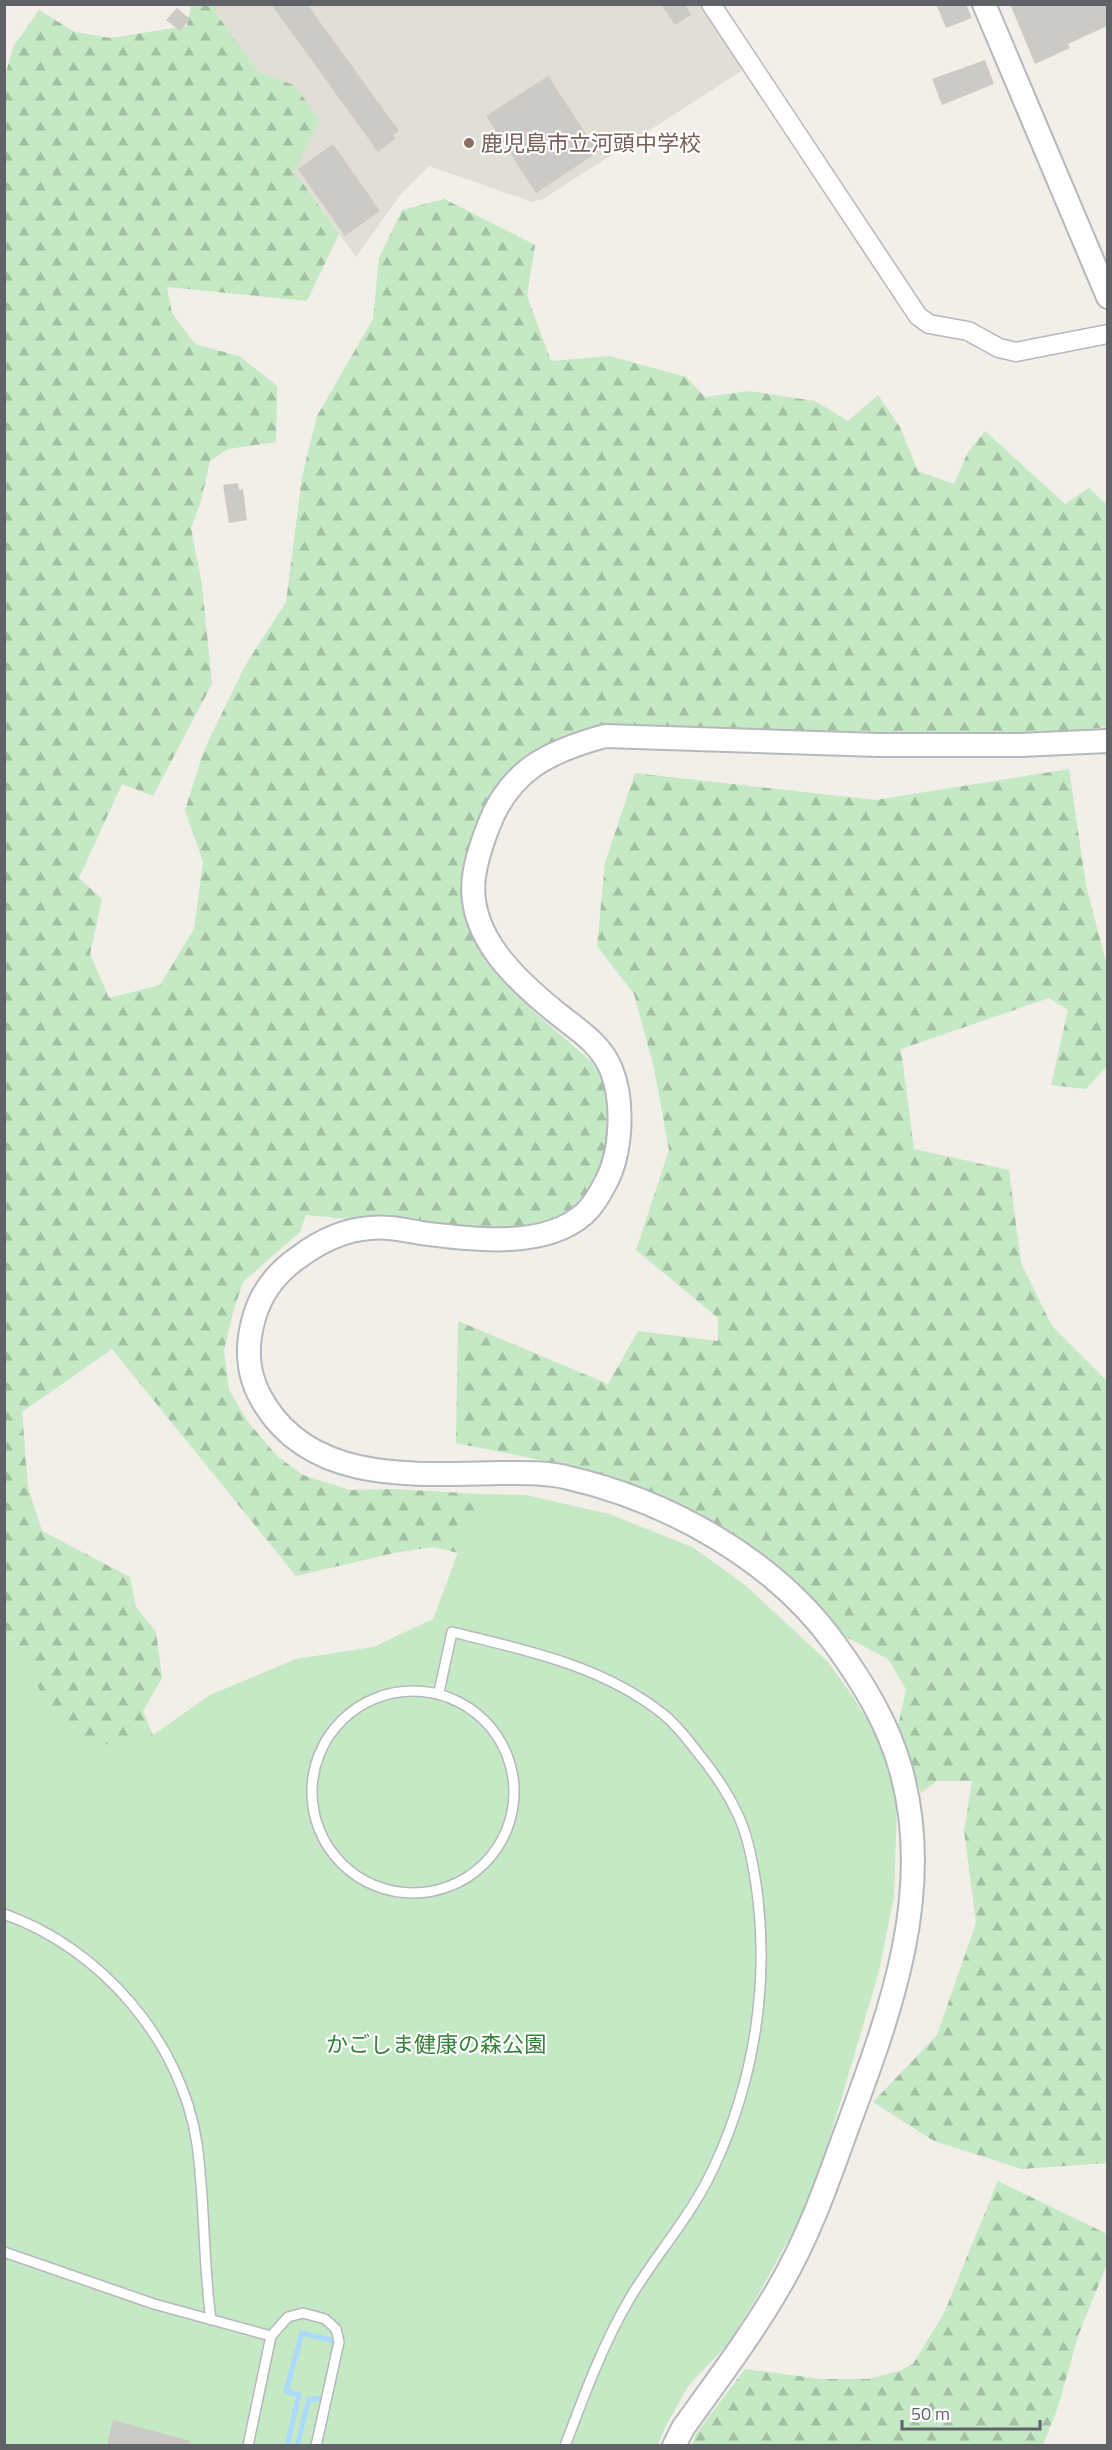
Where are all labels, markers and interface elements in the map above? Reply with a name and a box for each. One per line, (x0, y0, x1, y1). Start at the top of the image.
place label: 鹿児島市立河頭中学校 (481, 126, 701, 160)
marker: 鹿児島市立河頭中学校 (462, 136, 476, 150)
park label: かごしま健康の森公園 (326, 2027, 546, 2061)
scale bar (902, 2393, 1040, 2431)
text: 50 m (911, 2400, 950, 2427)

